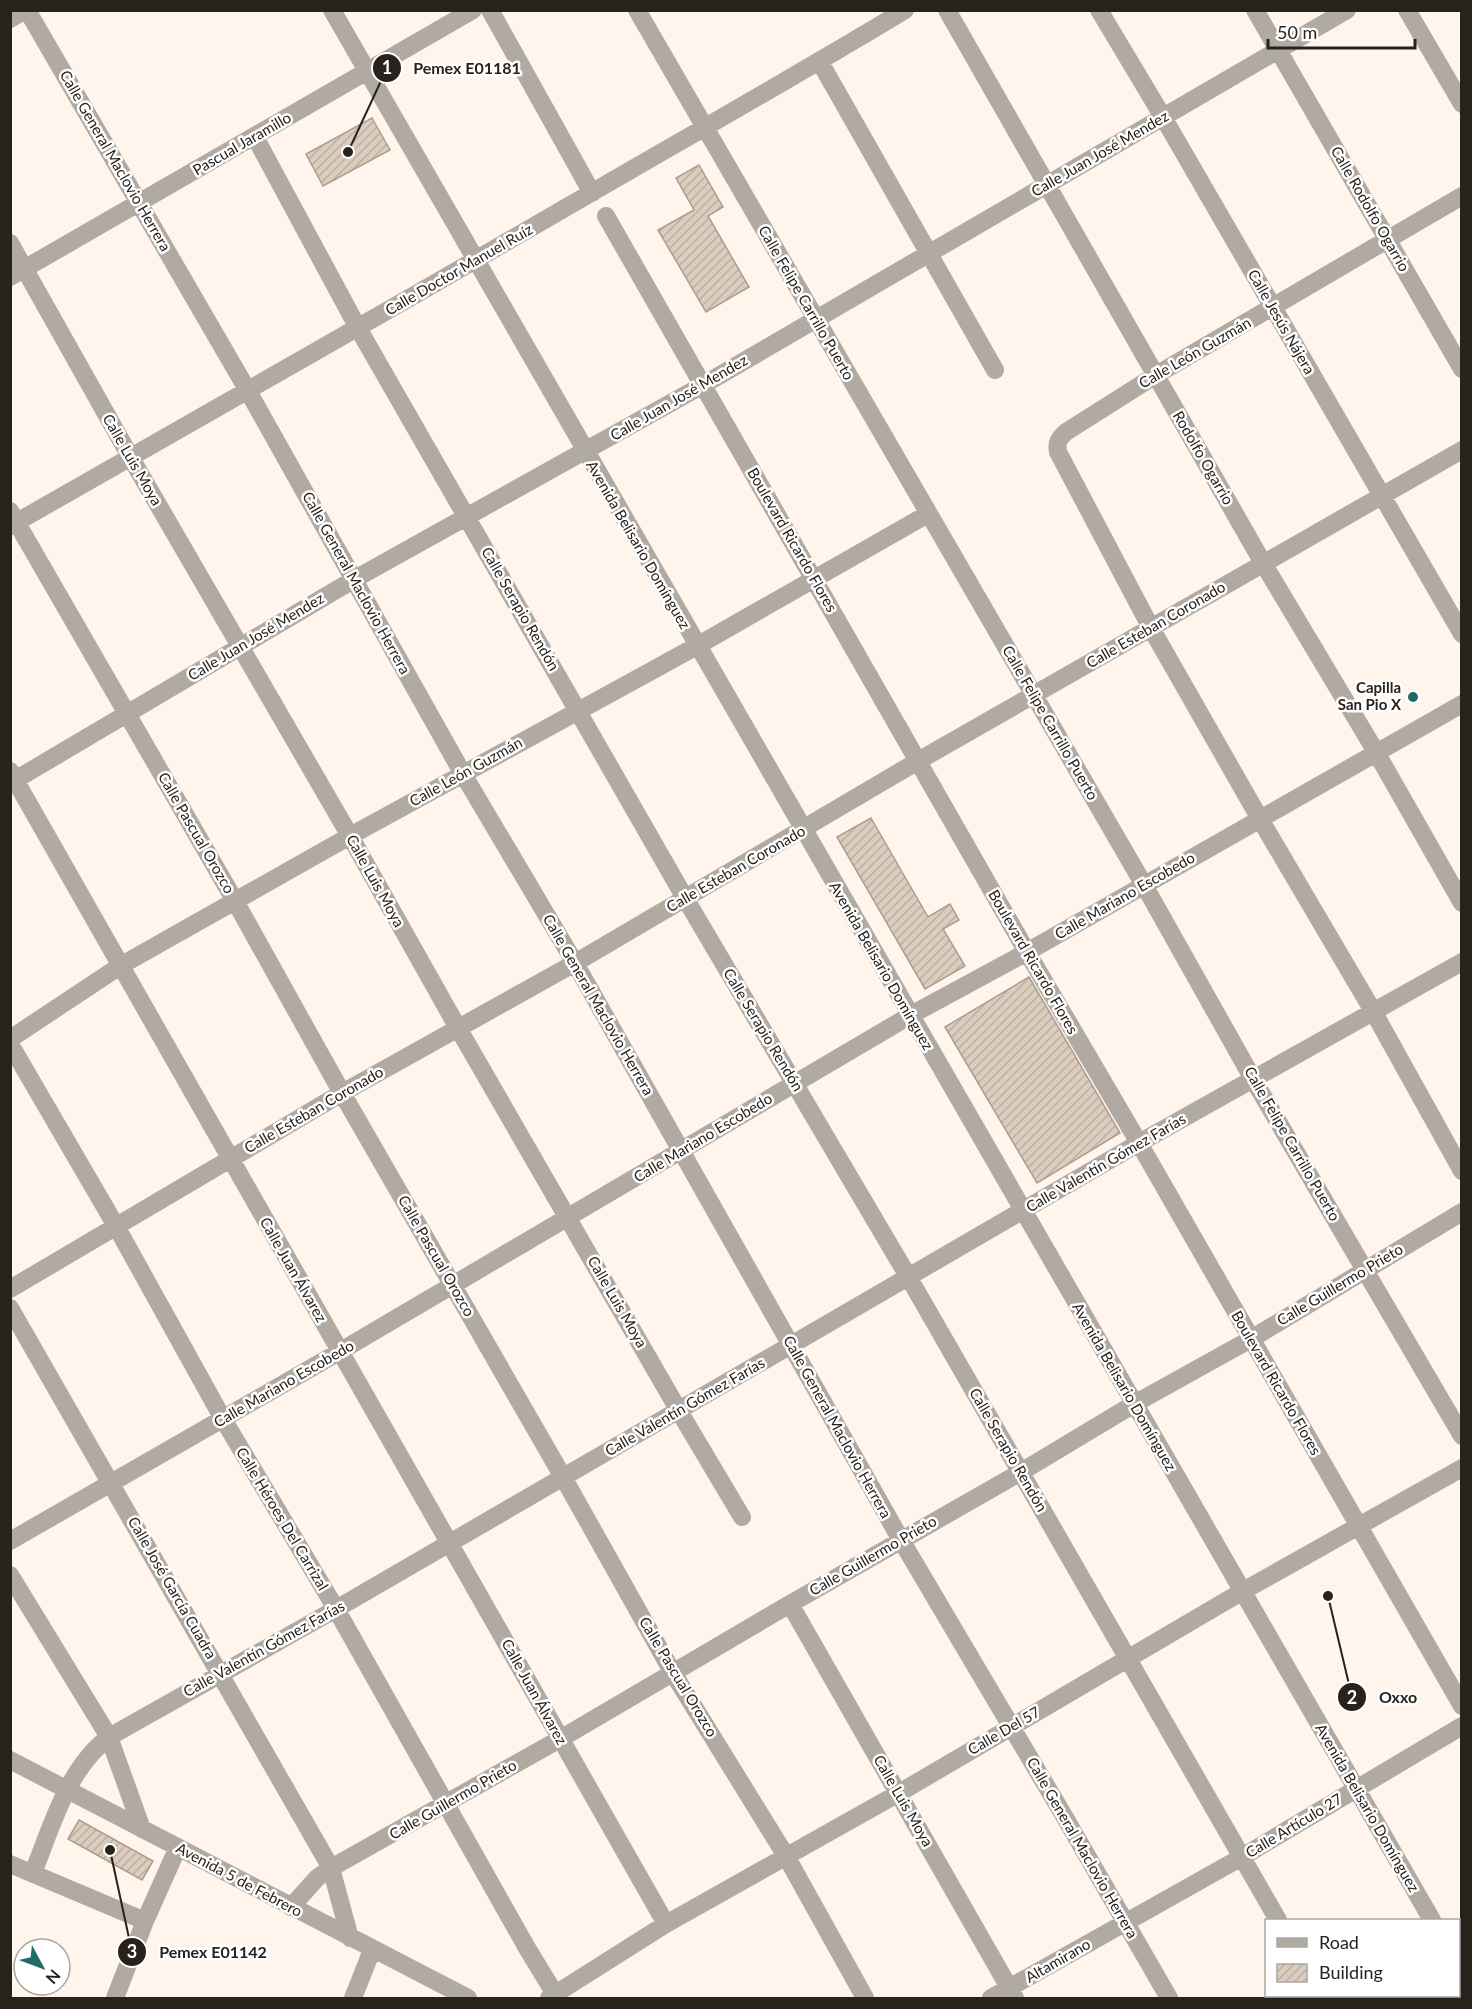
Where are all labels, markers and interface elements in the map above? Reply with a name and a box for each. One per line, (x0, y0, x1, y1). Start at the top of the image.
scale bar (1268, 12, 1415, 50)
text: 50 m (1277, 21, 1317, 43)
callout: Pemex E01181 (372, 51, 533, 85)
text: 1 (382, 56, 392, 78)
text: Pemex E01181 (413, 58, 521, 77)
street label: Calle General Maclovio Herrera (57, 67, 175, 254)
street label: Calle Juan José Mendez (1028, 106, 1172, 200)
street label: Pascual Jaramillo (189, 108, 294, 179)
street label: Calle Rodolfo Ogarrio (1328, 143, 1414, 274)
street label: Calle Doctor Manuel Ruíz (382, 219, 536, 319)
street label: Calle Felipe Carrillo Puerto (755, 222, 858, 383)
street label: Calle Jesús Nájera (1245, 266, 1319, 377)
street label: Calle León Guzmán (1135, 313, 1254, 391)
street label: Calle Juan José Mendez (607, 350, 751, 444)
street label: Rodolfo Ogarrio (1170, 407, 1238, 508)
street label: Calle Luis Moya (99, 410, 166, 509)
street label: Avenida Belisario Domínguez (583, 457, 695, 632)
street label: Boulevard Ricardo Flores (744, 464, 842, 615)
street label: Calle General Maclovio Herrera (299, 488, 415, 677)
street label: Calle Serapio Rendón (478, 543, 564, 674)
street label: Calle Esteban Coronado (1083, 577, 1228, 671)
street label: Calle Juan José Mendez (184, 588, 327, 684)
street label: Calle Felipe Carrillo Puerto (999, 642, 1102, 803)
place label: Capilla San Pio X (1338, 678, 1402, 713)
marker: Capilla San Pio X (1406, 690, 1420, 704)
street label: Calle León Guzmán (406, 733, 525, 810)
street label: Calle Pascual Orozco (155, 769, 239, 896)
street label: Calle Esteban Coronado (663, 821, 808, 915)
street label: Calle Luis Moya (343, 831, 409, 930)
street label: Calle Mariano Escobedo (1051, 848, 1198, 943)
street label: Avenida Belisario Domínguez (826, 878, 938, 1053)
street label: Boulevard Ricardo Flores (985, 886, 1083, 1037)
street label: Calle General Maclovio Herrera (540, 911, 658, 1098)
street label: Calle Serapio Rendón (720, 965, 808, 1094)
street label: Calle Esteban Coronado (241, 1062, 386, 1156)
street label: Calle Felipe Carrillo Puerto (1241, 1063, 1344, 1224)
street label: Calle Mariano Escobedo (630, 1089, 775, 1186)
street label: Calle Valentín Gómez Farías (1022, 1109, 1189, 1215)
street label: Calle Pascual Orozco (395, 1192, 479, 1319)
street label: Calle Juan Álvarez (257, 1214, 331, 1325)
street label: Calle Guillermo Prieto (1273, 1239, 1406, 1329)
street label: Calle Luis Moya (584, 1252, 651, 1351)
street label: Avenida Belisario Domínguez (1069, 1299, 1181, 1474)
street label: Boulevard Ricardo Flores (1228, 1307, 1326, 1458)
street label: Calle General Maclovio Herrera (780, 1332, 896, 1521)
street label: Calle Mariano Escobedo (210, 1336, 357, 1431)
street label: Calle Valentín Gómez Farías (601, 1353, 768, 1459)
street label: Calle Serapio Rendón (966, 1384, 1052, 1515)
street label: Calle Héroes Del Carrizal (233, 1444, 333, 1593)
street label: Calle Guillermo Prieto (806, 1511, 939, 1599)
street label: Calle José García Cuadra (125, 1513, 221, 1662)
street label: Calle Valentín Gómez Farías (180, 1596, 347, 1700)
street label: Calle Pascual Orozco (636, 1613, 722, 1740)
street label: Calle Juan Álvarez (498, 1636, 571, 1748)
callout: Oxxo (1337, 1680, 1429, 1714)
text: 2 (1347, 1686, 1357, 1708)
text: Oxxo (1379, 1687, 1417, 1706)
street label: Calle Del 57 (964, 1702, 1043, 1758)
street label: Avenida Belisario Domínguez (1312, 1720, 1424, 1895)
street label: Calle Luis Moya (870, 1751, 937, 1850)
street label: Calle General Maclovio Herrera (1024, 1754, 1142, 1941)
street label: Calle Guillermo Prieto (386, 1755, 519, 1843)
street label: Calle Artículo 27 (1242, 1789, 1345, 1861)
street label: Avenida 5 de Febrero (173, 1838, 306, 1920)
legend (1265, 1919, 1460, 1997)
text: Road (1319, 1931, 1359, 1953)
street label: Altamirano (1022, 1934, 1093, 1986)
callout: Pemex E01142 (117, 1935, 279, 1969)
north arrow (12, 1937, 72, 1997)
text: 3 (127, 1940, 137, 1962)
text: Pemex E01142 (159, 1942, 267, 1961)
text: Building (1319, 1961, 1383, 1983)
text: N (42, 1966, 65, 1988)

